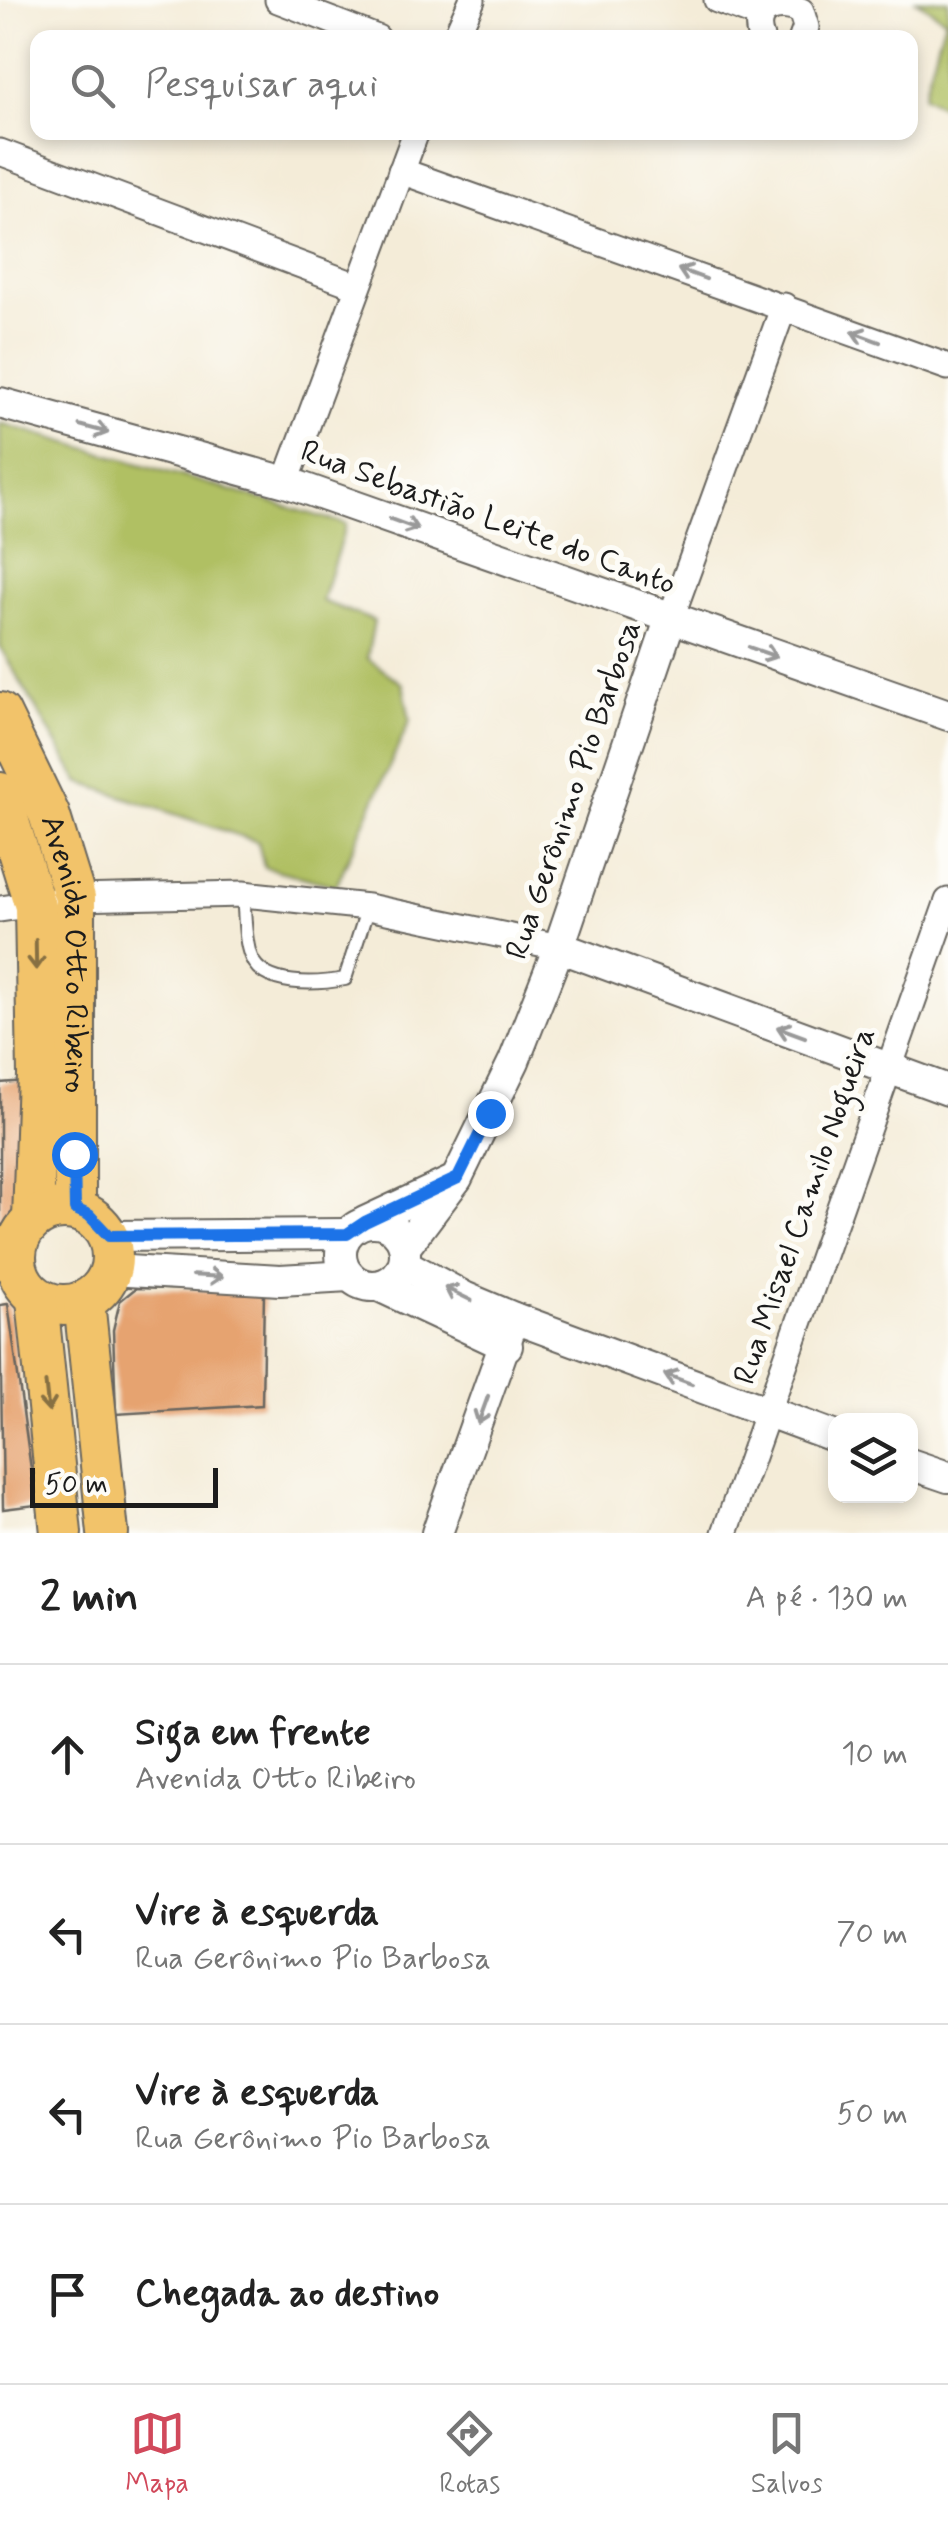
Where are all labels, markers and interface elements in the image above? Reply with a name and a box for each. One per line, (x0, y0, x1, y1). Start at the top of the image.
search box (30, 30, 918, 140)
icon: search (65, 58, 120, 113)
text: Pesquisar aqui (145, 61, 378, 110)
one-way arrow (677, 264, 708, 282)
one-way arrow (851, 327, 882, 345)
one-way arrow (78, 420, 109, 439)
street label: Rua Sebastião Leite do Canto (295, 431, 681, 605)
one-way arrow (388, 516, 419, 534)
street label: Rua Gerônimo Pio Barbosa (496, 615, 652, 965)
one-way arrow (746, 644, 778, 662)
street label: Avenida Otto Ribeiro (30, 810, 97, 1093)
one-way arrow (27, 938, 46, 970)
street label: Rua Misael Camilo Nogueira (724, 1022, 889, 1391)
one-way arrow (776, 1022, 807, 1040)
route end (468, 1091, 514, 1137)
route start (52, 1132, 98, 1178)
one-way arrow (192, 1266, 224, 1285)
one-way arrow (444, 1283, 474, 1302)
one-way arrow (664, 1369, 695, 1387)
one-way arrow (37, 1380, 56, 1412)
one-way arrow (473, 1394, 491, 1425)
map controls (828, 1413, 918, 1503)
button: layers (828, 1413, 918, 1503)
scale bar (30, 1463, 218, 1508)
text: 50 m (45, 1467, 108, 1504)
text: 2 min (40, 1571, 139, 1626)
text: A pé · 130 m (746, 1577, 908, 1619)
text: Siga em frente (135, 1709, 371, 1758)
icon: ahead (40, 1727, 95, 1782)
text: 10 m (841, 1733, 908, 1775)
text: Avenida Otto Ribeiro (135, 1758, 416, 1800)
text: Vire à esquerda (135, 1889, 379, 1938)
icon: left (40, 1907, 95, 1962)
text: 70 m (836, 1913, 908, 1955)
text: Rua Gerônimo Pio Barbosa (135, 1938, 491, 1980)
text: Vire à esquerda (135, 2069, 379, 2118)
icon: left (40, 2087, 95, 2142)
text: 50 m (836, 2093, 908, 2135)
text: Rua Gerônimo Pio Barbosa (135, 2118, 491, 2160)
icon: arrive (40, 2267, 95, 2322)
text: Chegada ao destino (135, 2270, 439, 2319)
tab: Mapa (125, 2406, 189, 2503)
tab: Rotas (439, 2406, 500, 2503)
tab: Salvos (751, 2406, 823, 2503)

